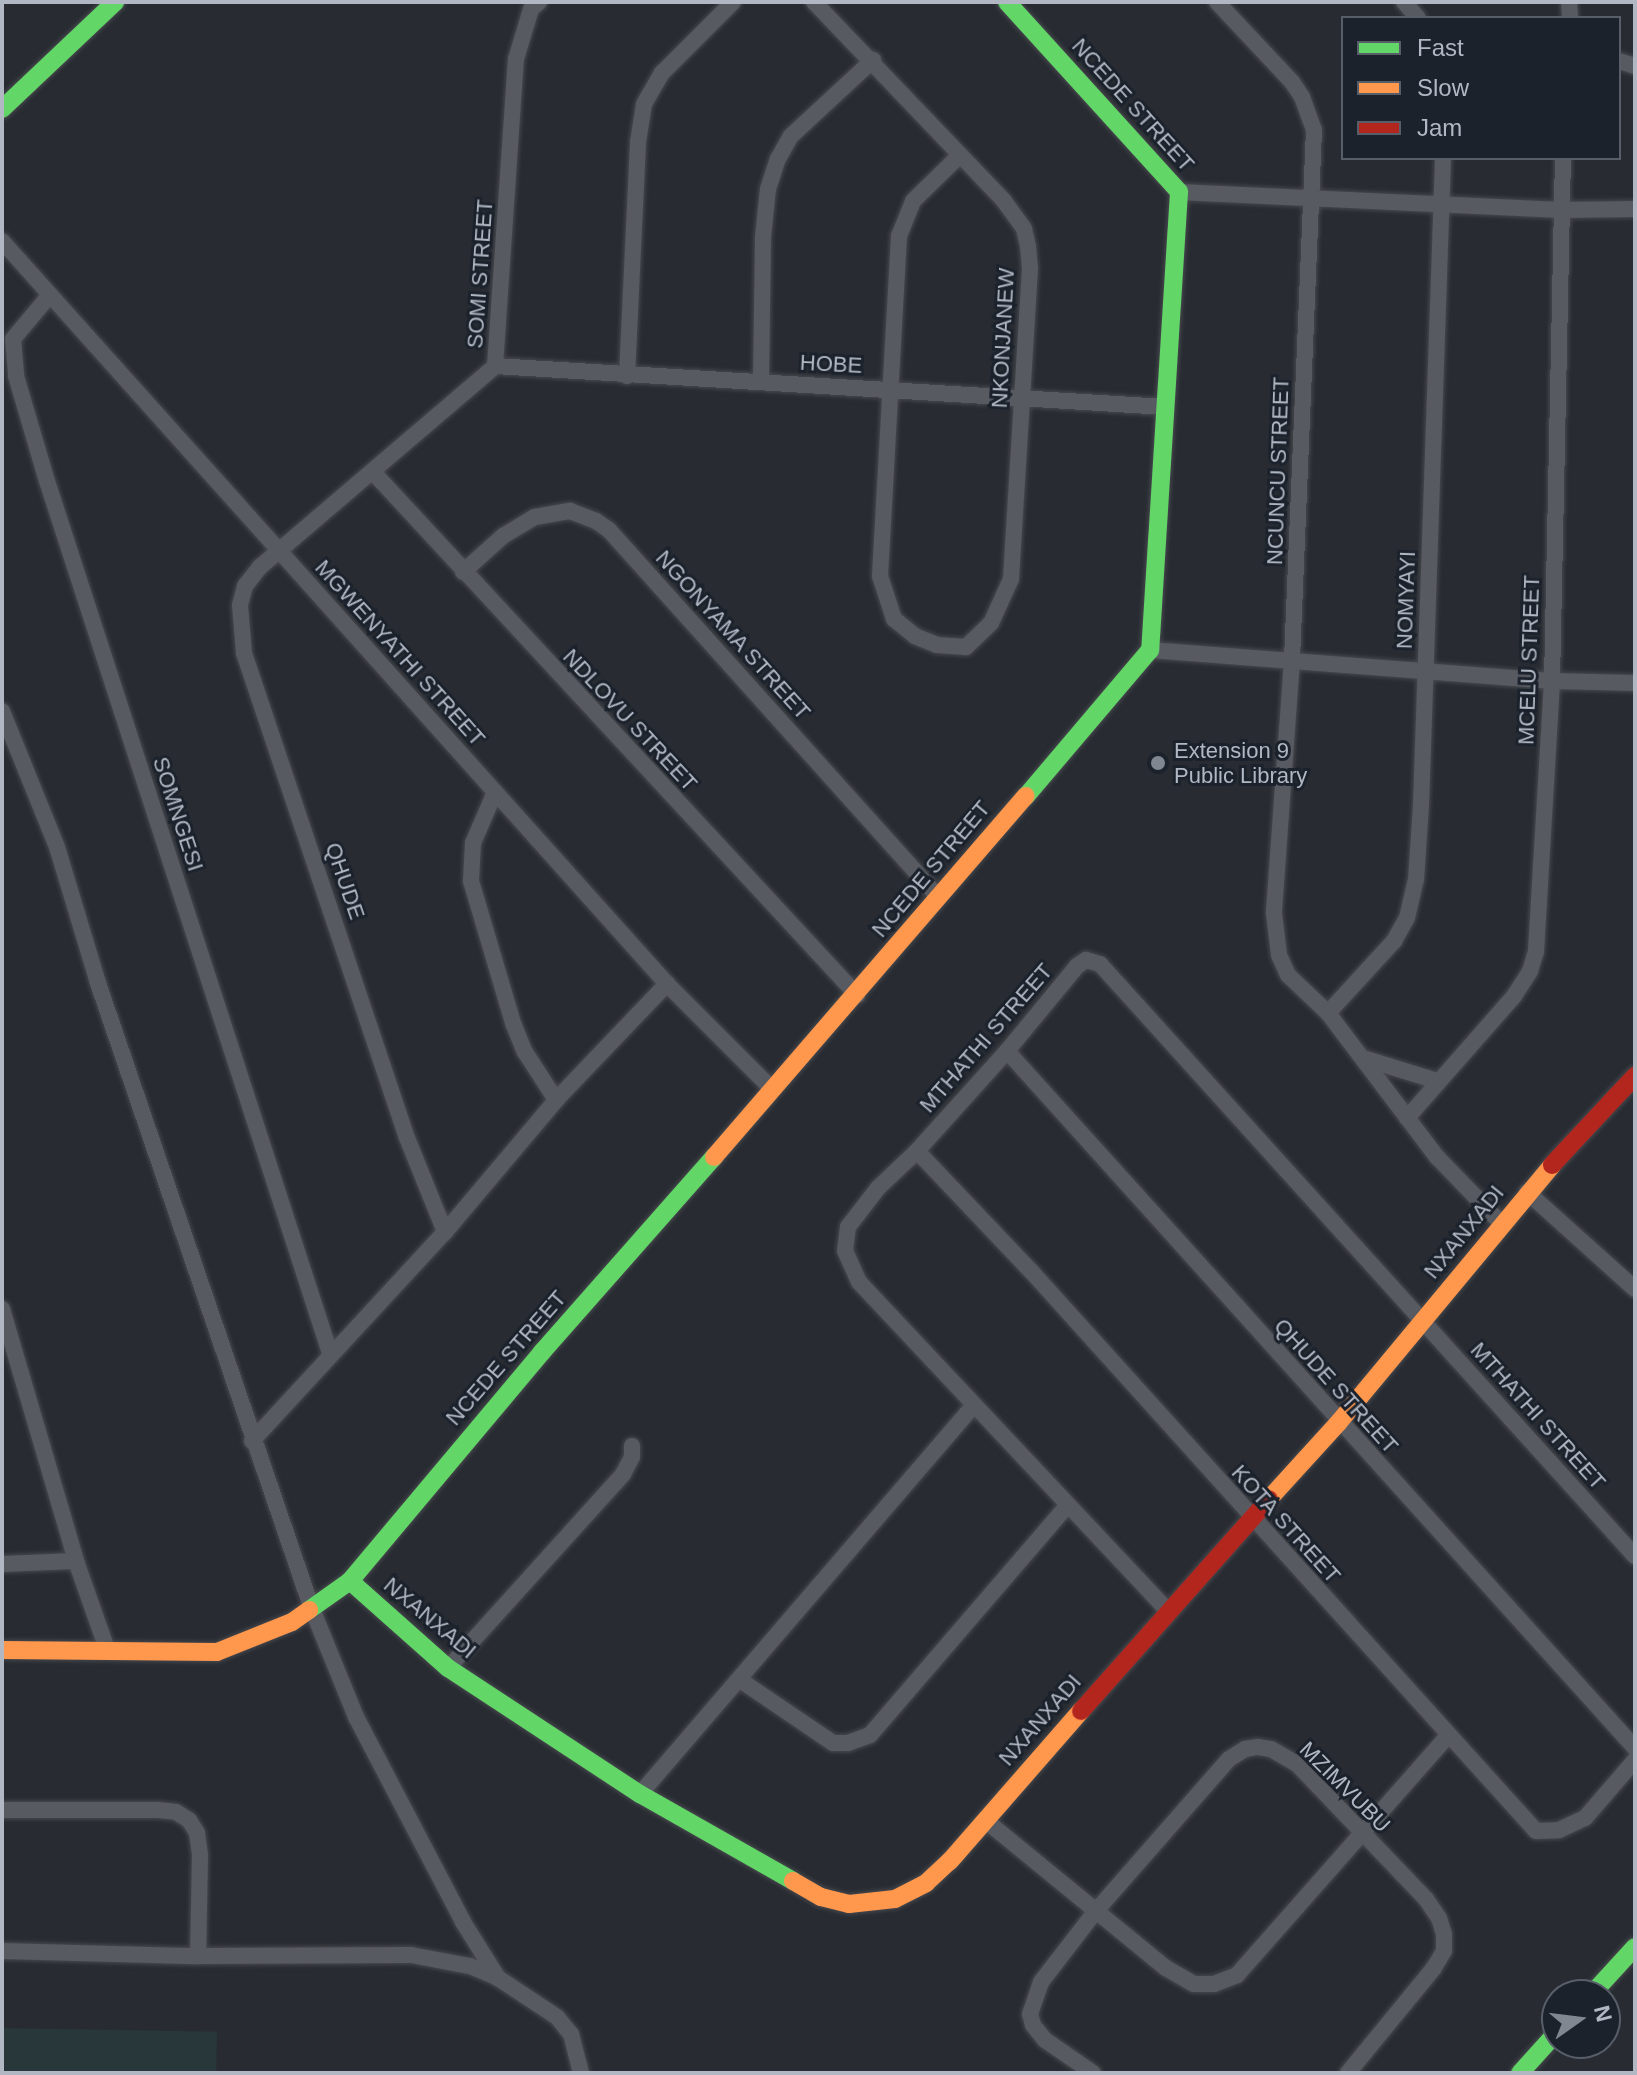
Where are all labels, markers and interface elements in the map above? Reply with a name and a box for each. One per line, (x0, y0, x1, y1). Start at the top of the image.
legend (1341, 16, 1621, 160)
street label: NCEDE STREET (1066, 33, 1200, 177)
text: Fast (1417, 34, 1464, 61)
text: Slow (1417, 74, 1469, 101)
text: Jam (1417, 114, 1462, 141)
street label: SOMI STREET (462, 199, 498, 349)
street label: NKONJANEW (986, 267, 1020, 409)
street label: HOBE (799, 349, 863, 379)
street label: NCUNCU STREET (1262, 376, 1294, 566)
street label: NGONYAMA STREET (650, 545, 816, 725)
street label: NOMYAYI (1391, 550, 1421, 650)
street label: MGWENYATHI STREET (309, 555, 491, 751)
street label: MCELU STREET (1513, 575, 1545, 745)
street label: NDLOVU STREET (557, 643, 703, 797)
place label: Extension 9 Public Library (1174, 737, 1307, 788)
street label: SOMNGESI (147, 754, 209, 874)
marker: Extension 9 Public Library (1149, 754, 1167, 772)
street label: NCEDE STREET (866, 795, 996, 943)
street label: QHUDE (320, 839, 370, 923)
street label: MTHATHI STREET (914, 958, 1058, 1118)
street label: NXANXADI (1418, 1180, 1510, 1284)
street label: NCEDE STREET (440, 1285, 572, 1431)
street label: QHUDE STREET (1269, 1313, 1403, 1459)
street label: MTHATHI STREET (1465, 1337, 1611, 1495)
street label: KOTA STREET (1226, 1459, 1346, 1589)
street label: NXANXADI (378, 1572, 482, 1664)
street label: NXANXADI (993, 1669, 1087, 1771)
street label: MZIMVUBU (1294, 1736, 1396, 1838)
north arrow (1541, 1979, 1621, 2059)
text: N (1589, 2003, 1617, 2024)

